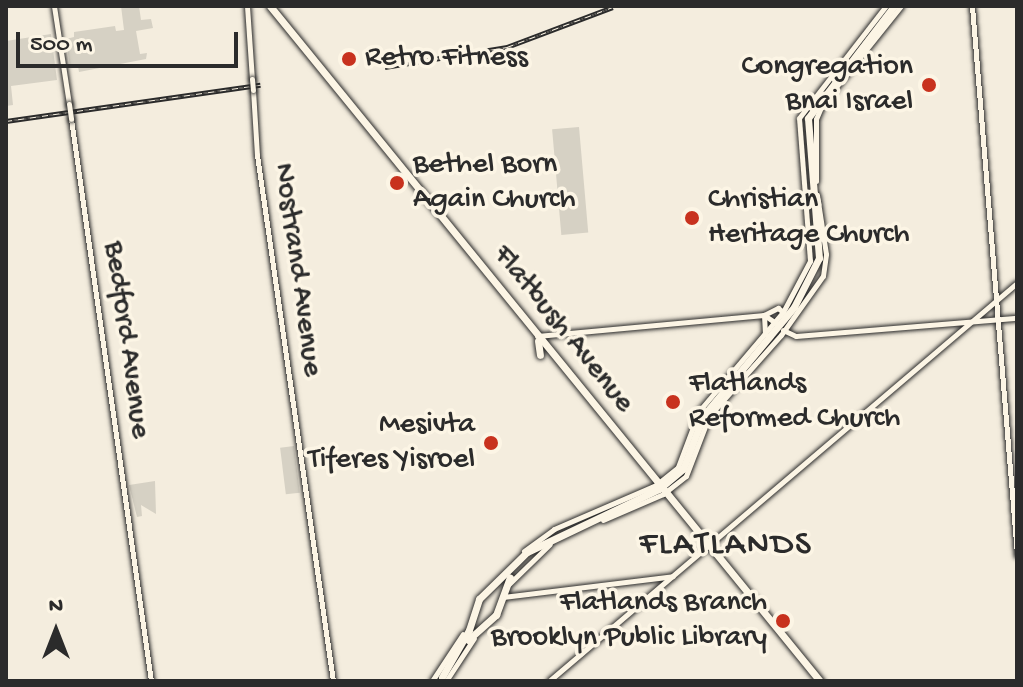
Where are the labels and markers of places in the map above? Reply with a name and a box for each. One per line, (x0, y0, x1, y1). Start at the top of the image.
place label: Retro Fitness (365, 41, 528, 77)
marker: Retro Fitness (340, 50, 358, 68)
place label: Congregation Bnai Israel (741, 50, 913, 120)
marker: Congregation Bnai Israel (920, 76, 938, 94)
place label: Bethel Born Again Church (413, 148, 576, 218)
marker: Bethel Born Again Church (388, 174, 406, 192)
place label: Christian Heritage Church (708, 183, 910, 254)
marker: Christian Heritage Church (683, 209, 701, 227)
place label: Flatlands Reformed Church (689, 367, 900, 438)
marker: Flatlands Reformed Church (664, 393, 682, 411)
place label: Mesivta Tiferes Yisroel (308, 408, 475, 478)
marker: Mesivta Tiferes Yisroel (482, 434, 500, 452)
place label: Flatlands Branch Brooklyn Public Library (491, 586, 767, 656)
marker: Flatlands Branch Brooklyn Public Library (774, 612, 792, 630)

